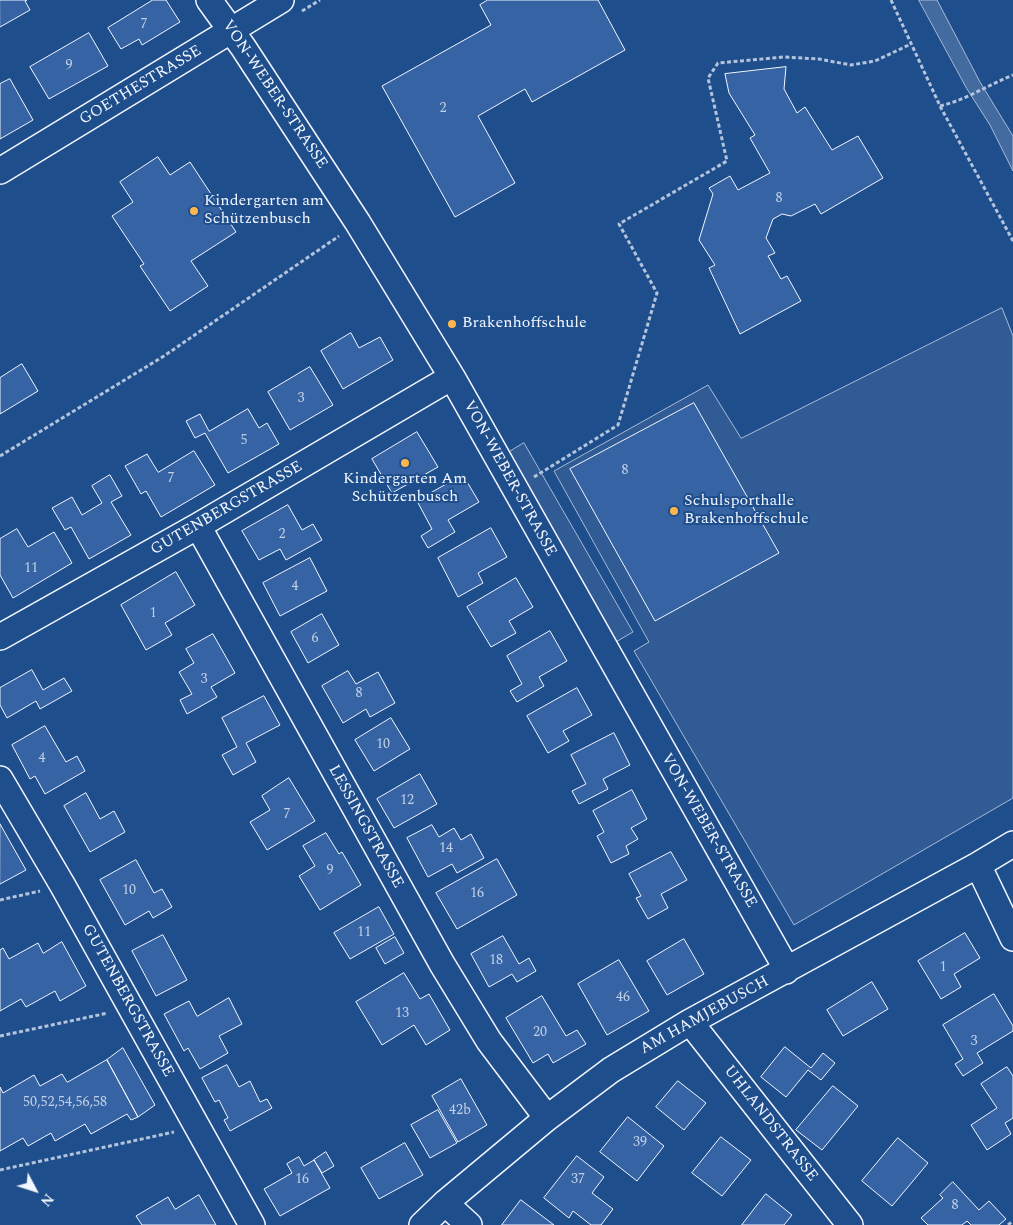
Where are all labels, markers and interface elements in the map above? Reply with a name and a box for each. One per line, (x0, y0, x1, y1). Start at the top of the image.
house number: 7 (141, 17, 147, 33)
street label: VON-WEBER-STRASSE (217, 17, 331, 173)
street label: GOETHESTRASSE (76, 42, 206, 130)
house number: 9 (66, 58, 72, 74)
house number: 2 (440, 101, 446, 117)
house number: 8 (776, 191, 782, 207)
place label: Kindergarten am Schützenbusch (204, 192, 324, 230)
marker: Kindergarten am Schützenbusch (188, 205, 200, 217)
place label: Brakenhoffschule (462, 314, 587, 334)
marker: Brakenhoffschule (446, 318, 458, 330)
house number: 3 (298, 391, 304, 407)
street label: VON-WEBER-STRASSE (458, 398, 560, 560)
house number: 5 (241, 433, 247, 449)
marker: Kindergarten Am Schützenbusch (399, 457, 411, 469)
street label: GUTENBERGSTRASSE (148, 458, 306, 560)
house number: 8 (622, 463, 628, 479)
place label: Kindergarten Am Schützenbusch (343, 470, 467, 508)
house number: 7 (168, 471, 174, 487)
place label: Schulsporthalle Brakenhoffschule (684, 492, 809, 530)
marker: Schulsporthalle Brakenhoffschule (668, 505, 680, 517)
house number: 2 (279, 527, 285, 543)
house number: 11 (24, 561, 38, 577)
house number: 4 (292, 579, 298, 595)
house number: 1 (150, 606, 156, 622)
house number: 6 (312, 631, 318, 647)
house number: 3 (201, 672, 207, 688)
house number: 8 (356, 686, 362, 702)
house number: 10 (376, 737, 390, 753)
street label: VON-WEBER-STRASSE (656, 750, 760, 912)
house number: 4 (39, 751, 45, 767)
street label: LESSINGSTRASSE (323, 762, 407, 892)
house number: 12 (400, 793, 414, 809)
house number: 7 (284, 807, 290, 823)
house number: 14 (439, 841, 453, 857)
house number: 9 (327, 863, 333, 879)
house number: 10 (122, 883, 136, 899)
house number: 16 (470, 886, 484, 902)
street label: GUTENBERGSTRASSE (77, 921, 177, 1081)
house number: 11 (357, 925, 371, 941)
house number: 18 (489, 953, 503, 969)
house number: 1 (940, 960, 946, 976)
street label: AM HAMJEBUSCH (637, 973, 773, 1059)
house number: 46 (616, 990, 630, 1006)
house number: 13 (395, 1006, 409, 1022)
house number: 20 (533, 1025, 547, 1041)
house number: 3 (971, 1034, 977, 1050)
street label: UHLANDSTRASSE (719, 1062, 821, 1186)
house number: 50,52,54,56,58 (23, 1095, 107, 1111)
house number: 42b (449, 1103, 471, 1119)
house number: 39 (633, 1135, 647, 1151)
north arrow (10, 1165, 60, 1215)
house number: 16 (295, 1172, 309, 1188)
house number: 37 (571, 1172, 585, 1188)
text: N (35, 1189, 59, 1211)
house number: 8 (952, 1198, 958, 1214)

